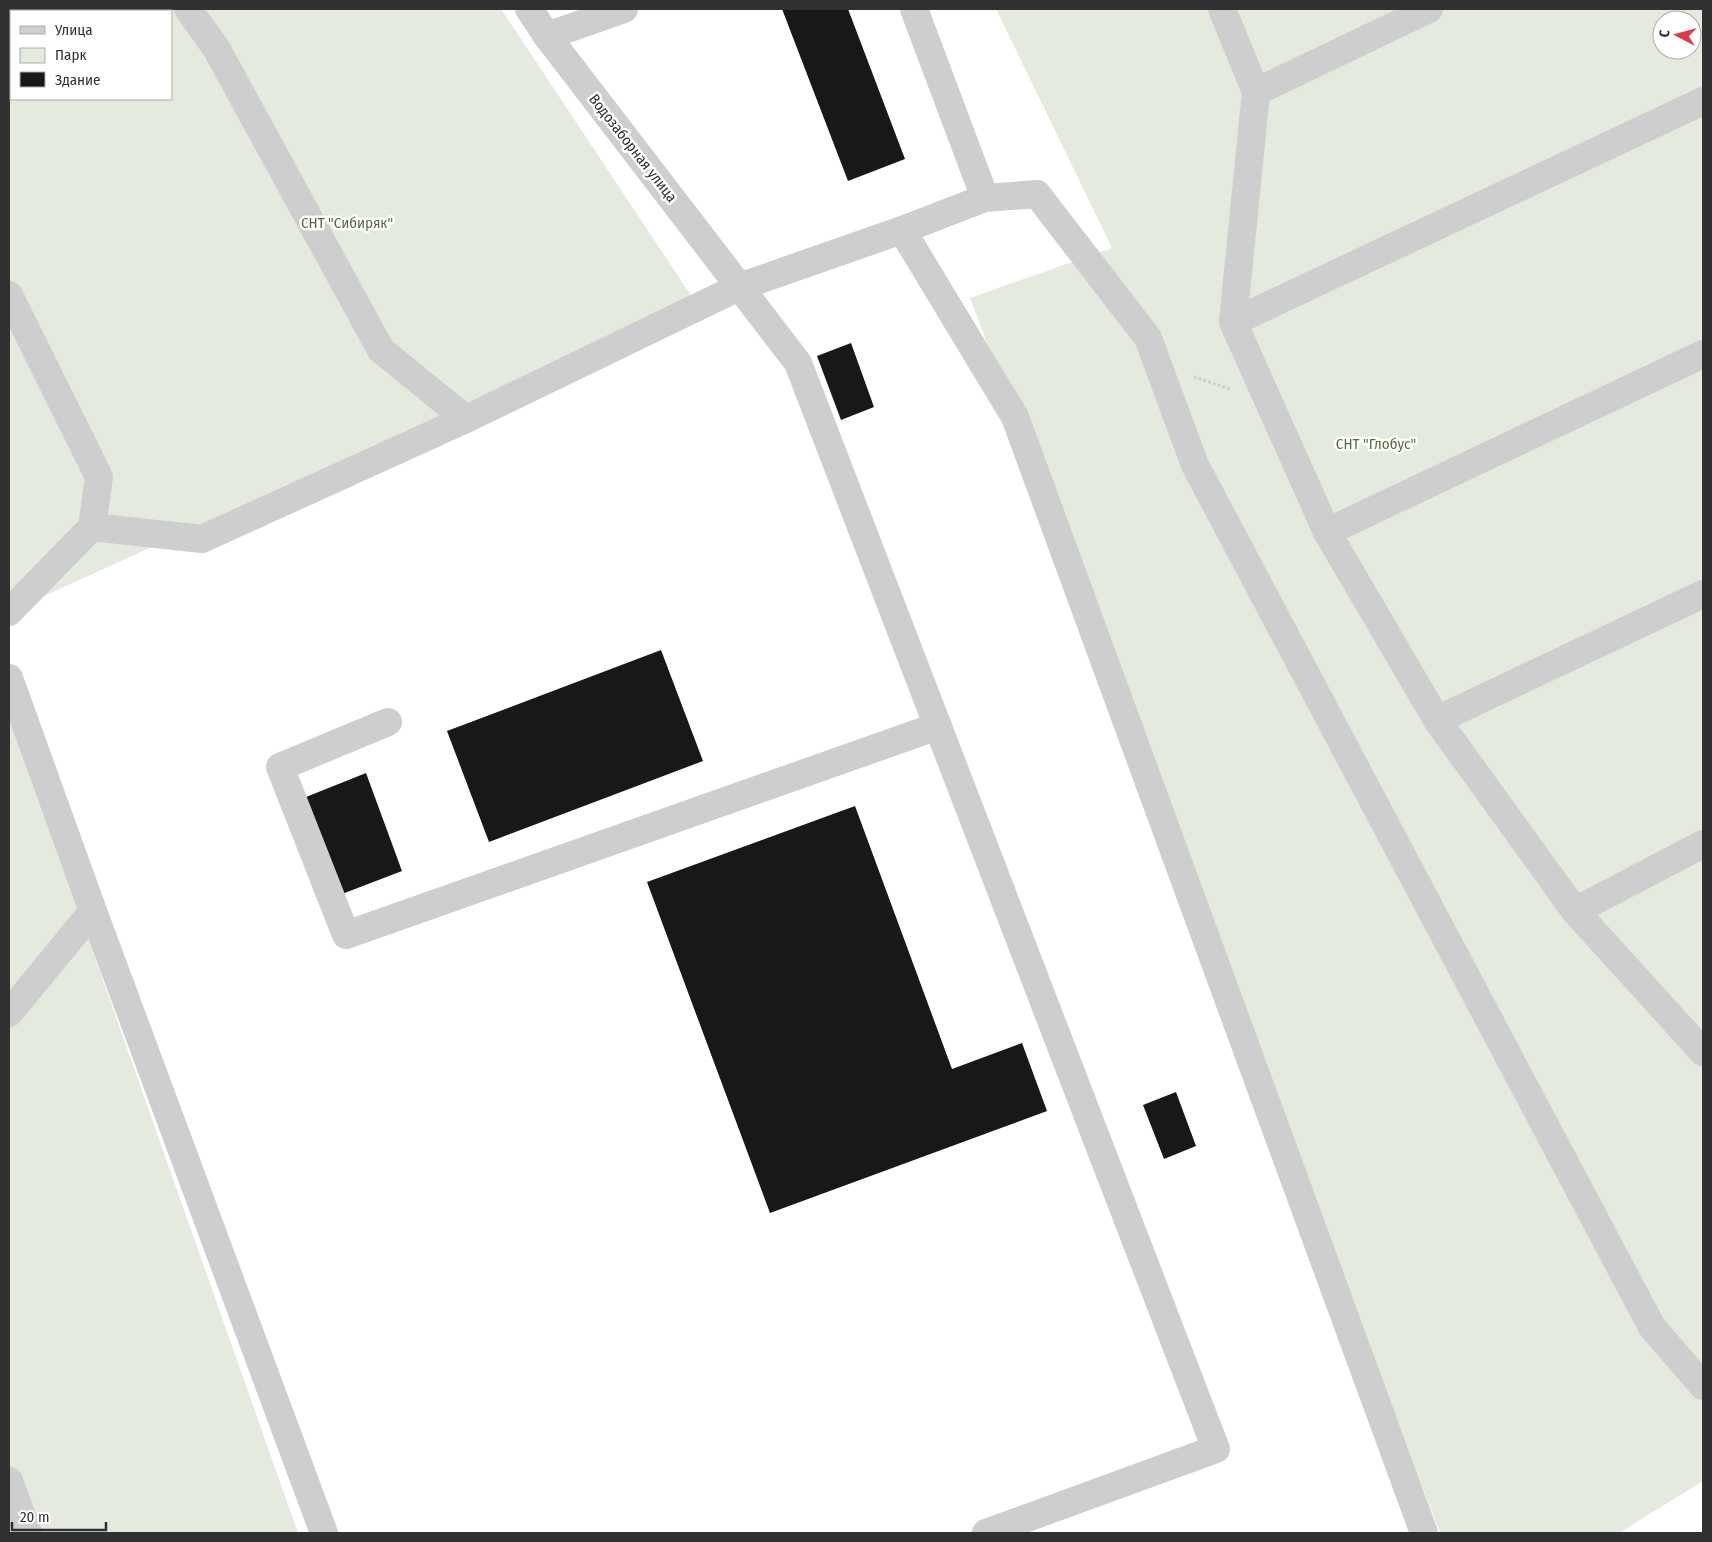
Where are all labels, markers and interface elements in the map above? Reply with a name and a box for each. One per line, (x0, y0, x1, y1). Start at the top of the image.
legend (10, 10, 172, 100)
north arrow (1652, 10, 1702, 60)
text: Улица (54, 21, 93, 39)
text: С (1656, 29, 1673, 38)
text: Парк (55, 46, 86, 64)
text: Здание (55, 71, 101, 89)
street label: Водозаборная улица (585, 90, 681, 206)
park label: СНТ "Сибиряк" (301, 214, 393, 232)
park label: СНТ "Глобус" (1336, 435, 1416, 453)
scale bar (12, 1500, 106, 1532)
text: 20 m (20, 1508, 50, 1526)

